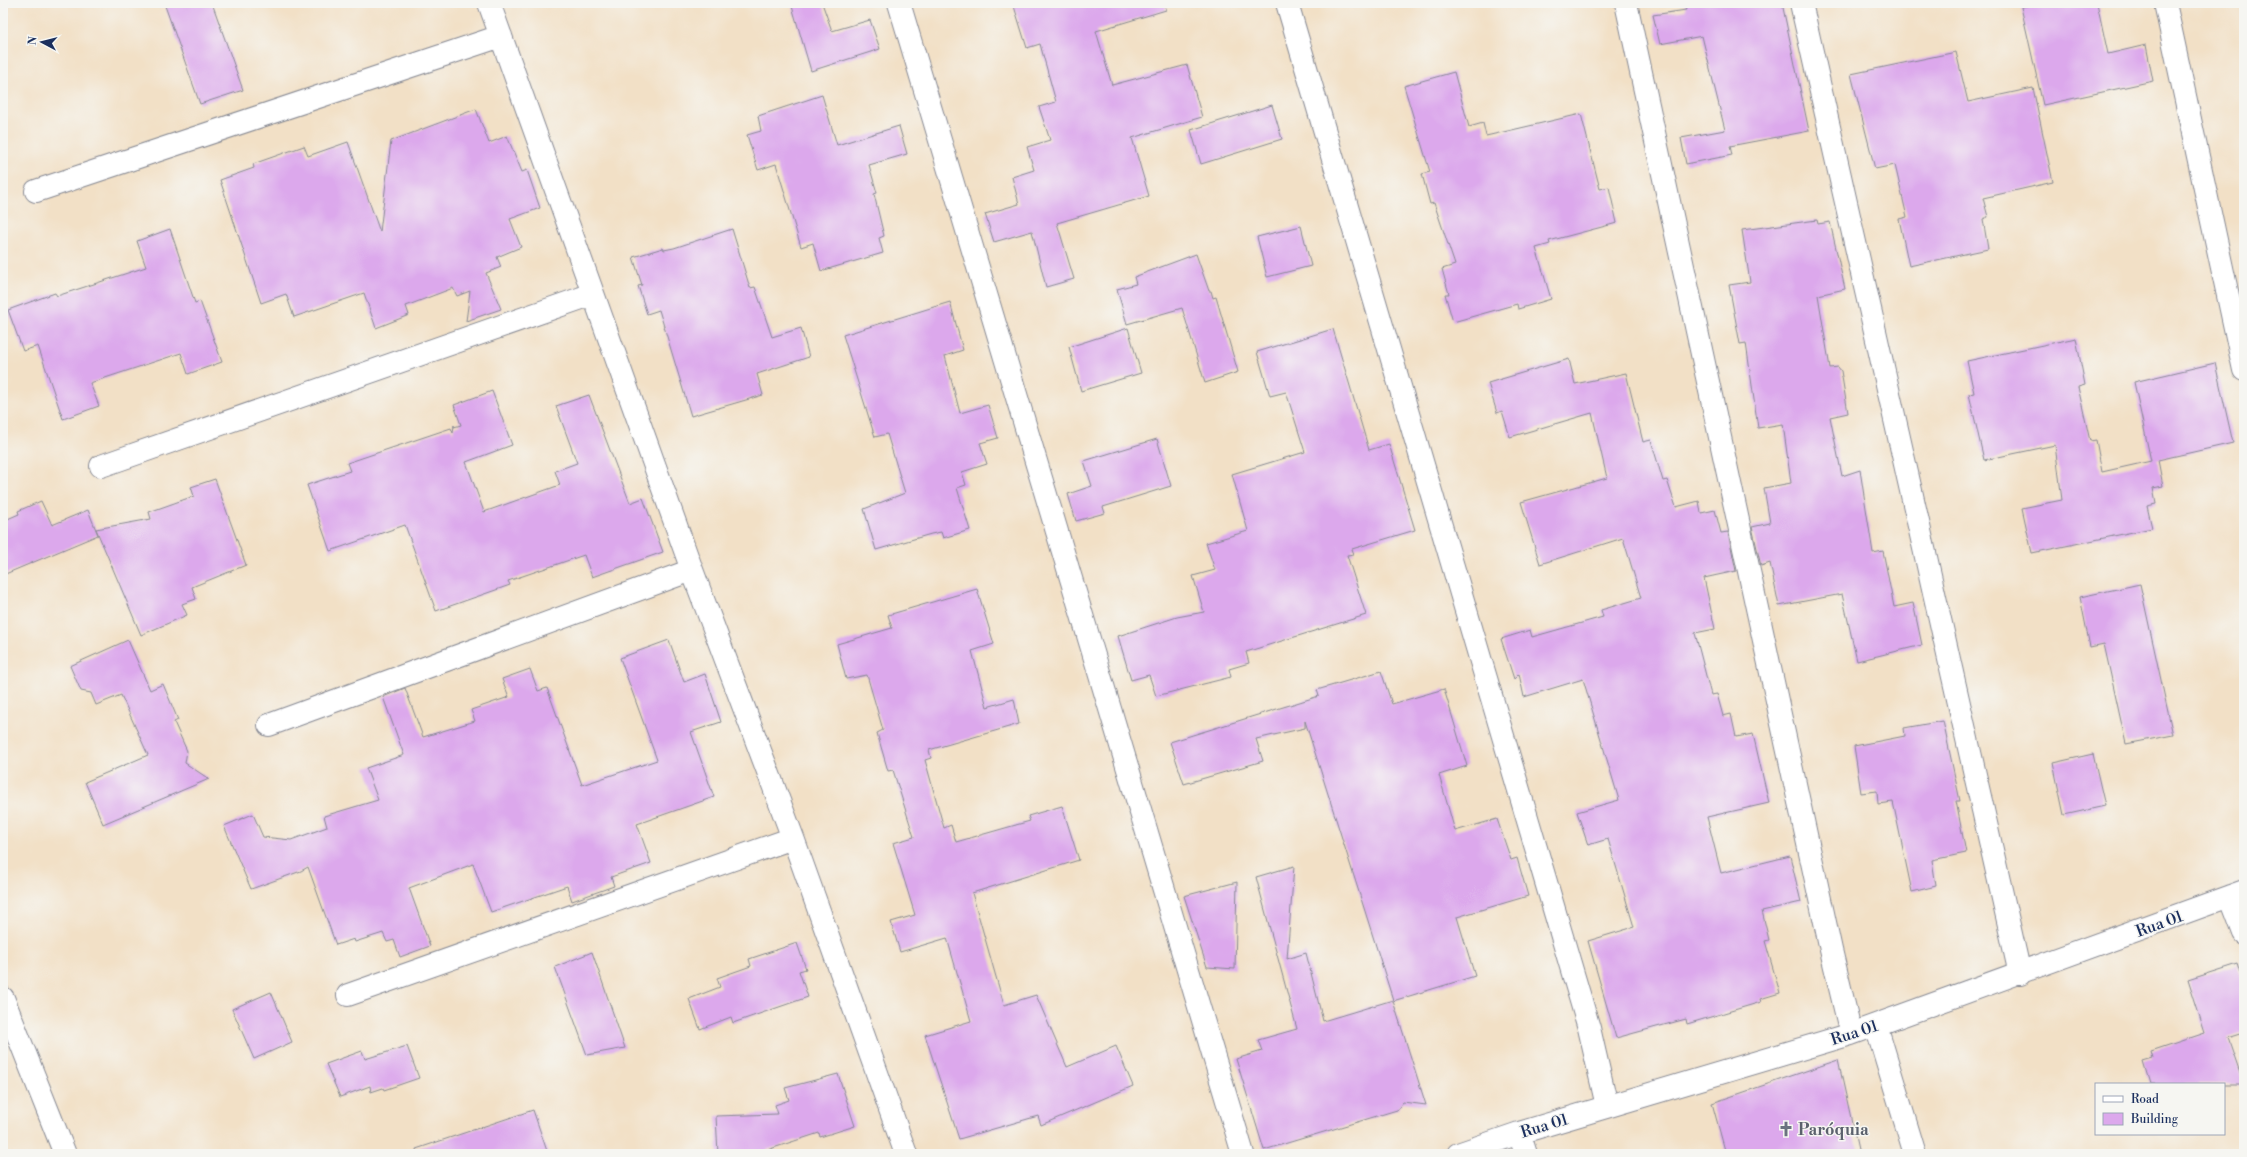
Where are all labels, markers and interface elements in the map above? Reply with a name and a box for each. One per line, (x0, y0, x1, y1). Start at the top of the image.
north arrow (22, 22, 62, 62)
text: N (26, 35, 41, 46)
street label: Rua 01 (2133, 906, 2186, 942)
street label: Rua 01 (1828, 1016, 1881, 1050)
legend (2095, 1083, 2225, 1135)
text: Road (2131, 1092, 2159, 1107)
street label: Rua 01 (1518, 1109, 1571, 1143)
text: Building (2130, 1112, 2179, 1127)
church icon: Paróquia (1777, 1120, 1795, 1138)
place label: Paróquia (1798, 1120, 1869, 1140)

